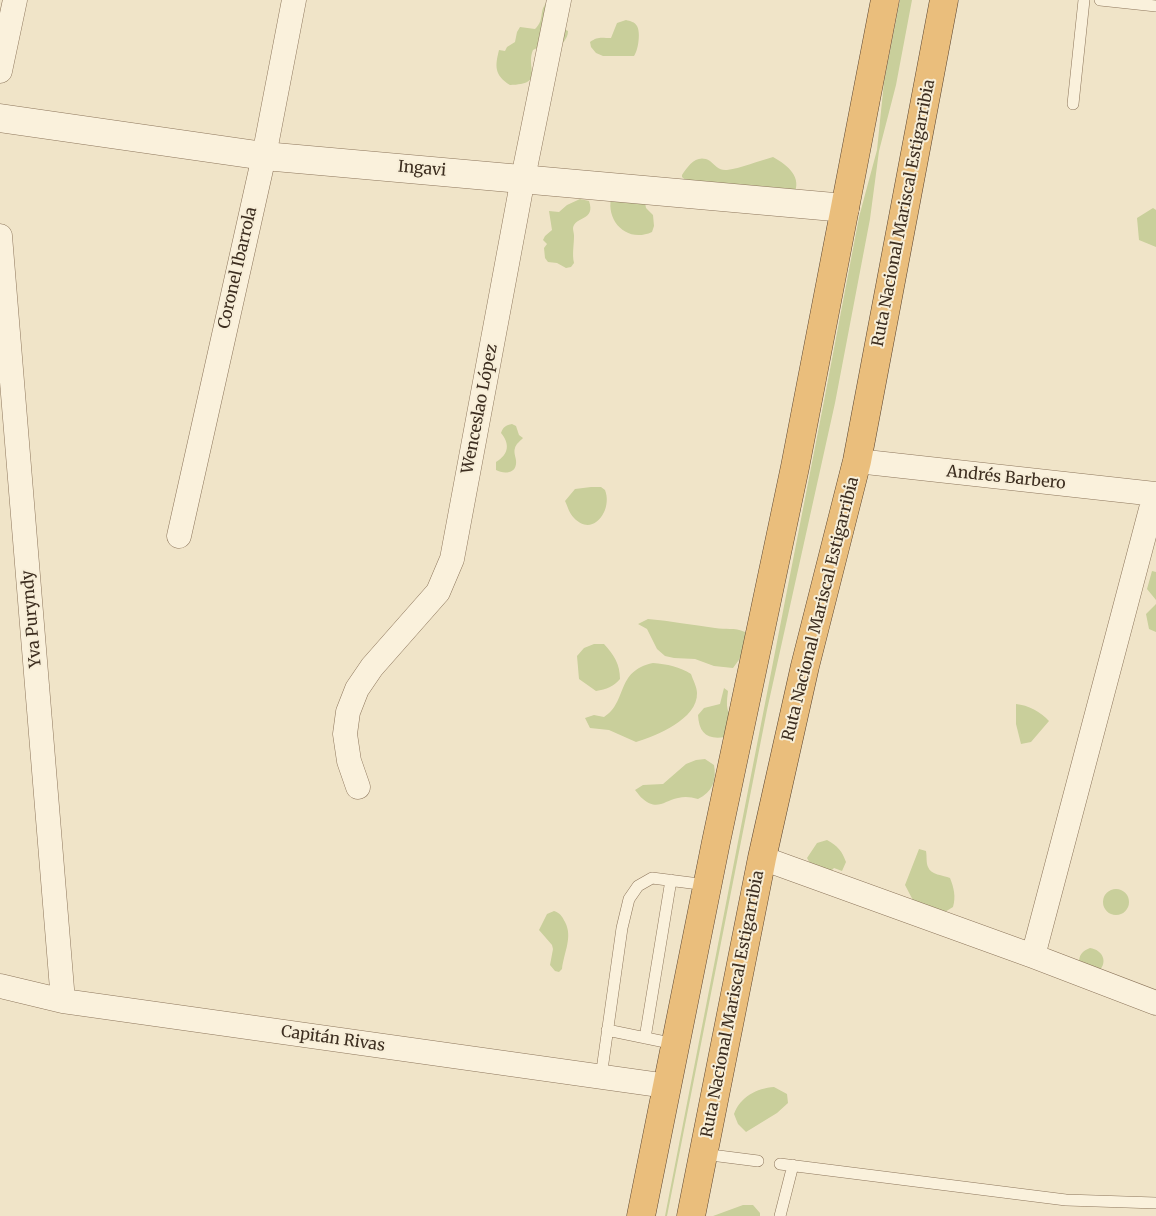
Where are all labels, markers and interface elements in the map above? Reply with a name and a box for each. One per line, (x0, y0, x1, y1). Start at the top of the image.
street label: Ruta Nacional Mariscal Estigarribia (869, 78, 939, 348)
street label: Ingavi (397, 157, 447, 181)
street label: Coronel Ibarrola (215, 205, 261, 331)
street label: Wenceslao López (458, 342, 502, 476)
street label: Andrés Barbero (946, 462, 1066, 494)
street label: Ruta Nacional Mariscal Estigarribia (779, 475, 863, 743)
street label: Yva Puryndy (18, 570, 46, 668)
street label: Ruta Nacional Mariscal Estigarribia (698, 869, 768, 1139)
street label: Capitán Rivas (280, 1022, 386, 1056)

